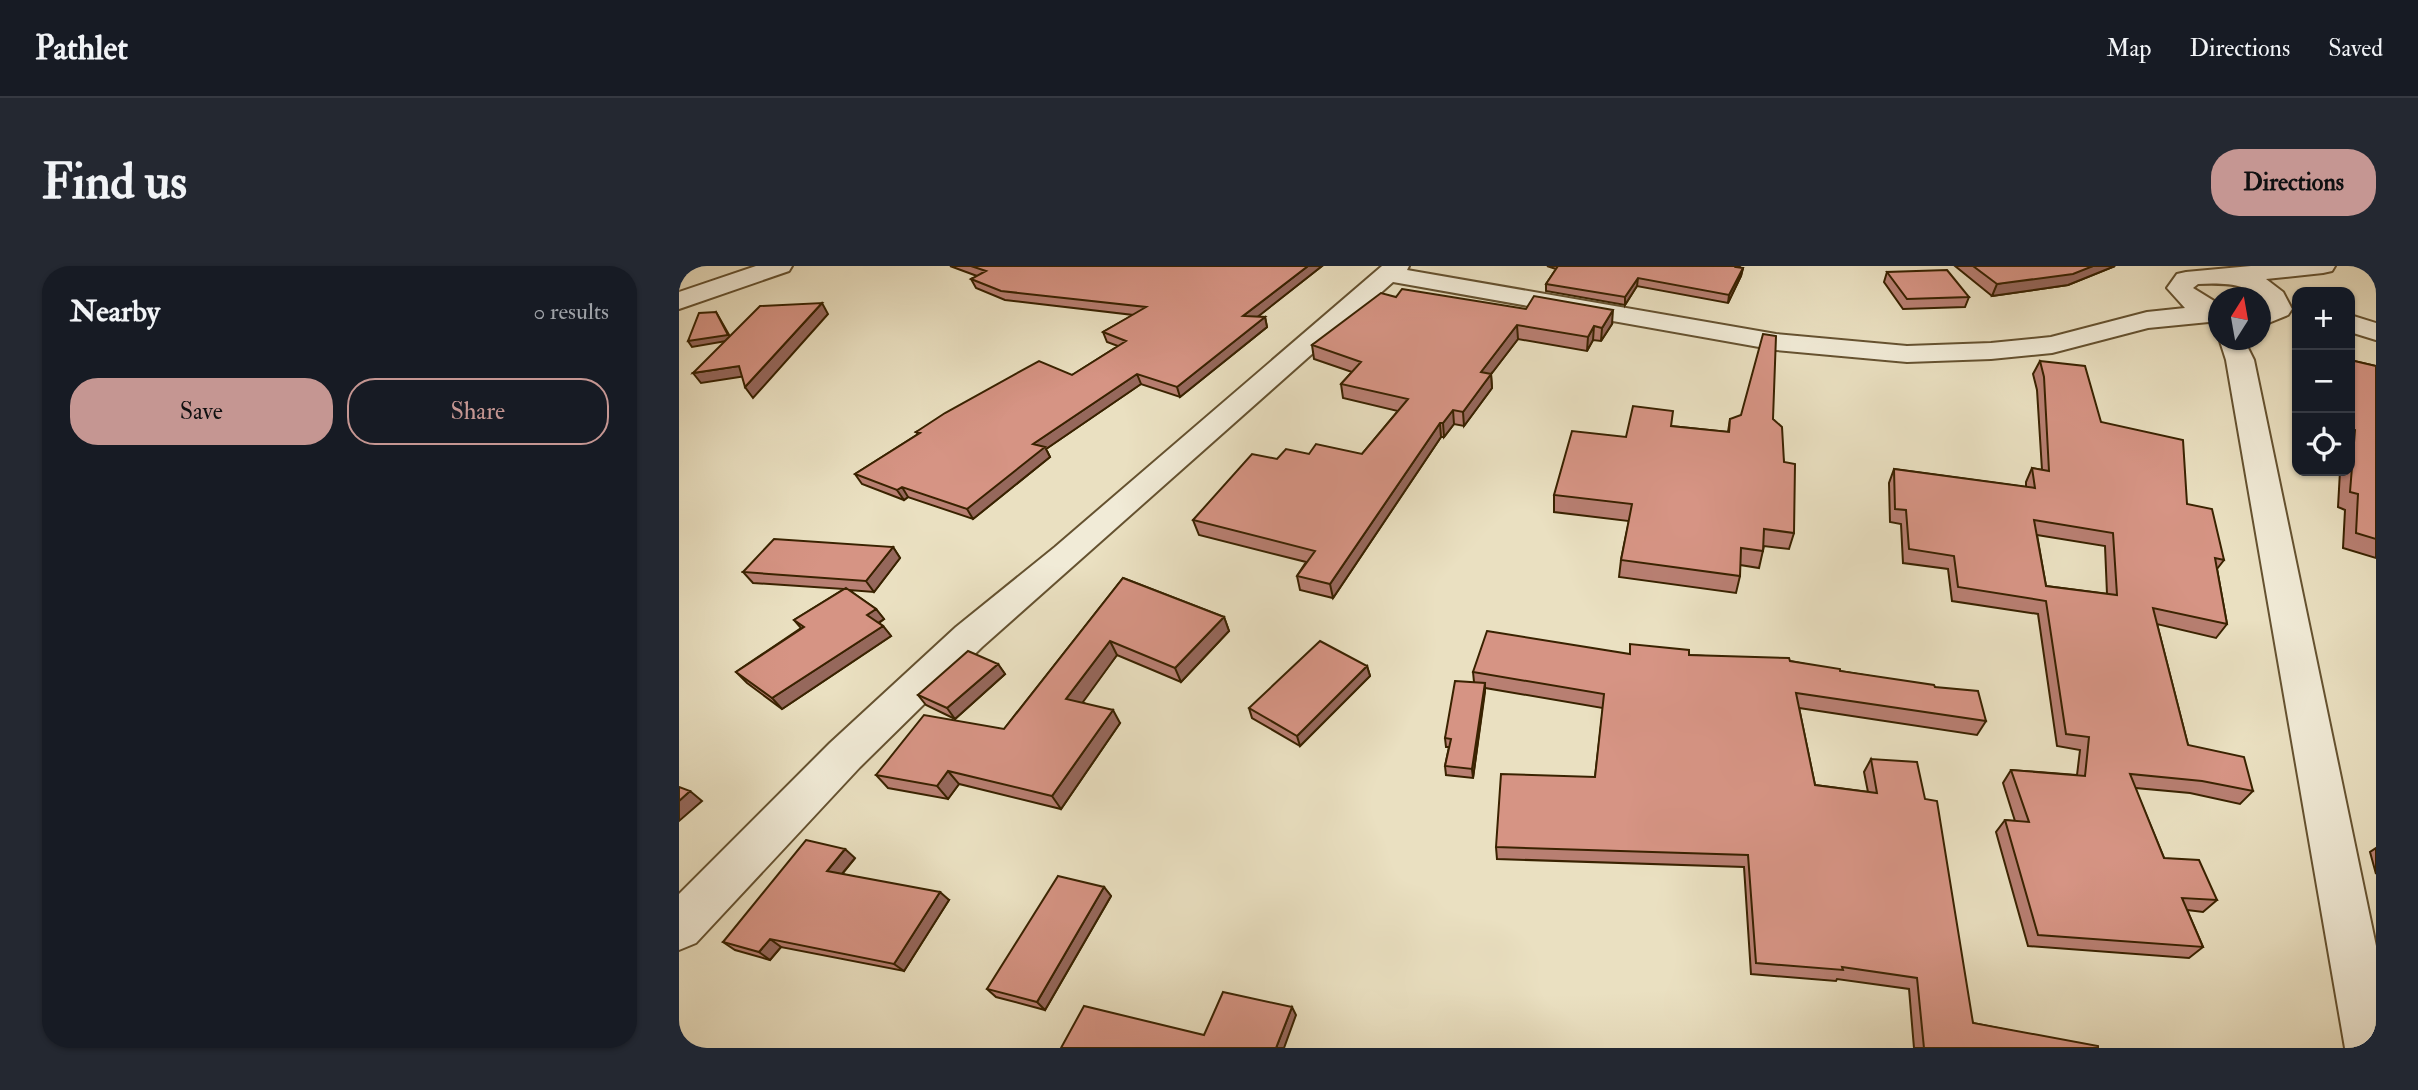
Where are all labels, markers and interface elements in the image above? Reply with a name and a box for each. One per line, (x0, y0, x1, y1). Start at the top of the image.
text: Pathlet (35, 28, 128, 69)
text: Map (2106, 33, 2151, 64)
text: Directions (2189, 33, 2290, 64)
text: Saved (2328, 33, 2383, 64)
button: Directions (2211, 149, 2376, 216)
text: Find us (42, 152, 187, 213)
north arrow (2208, 287, 2271, 350)
map controls (2292, 287, 2355, 476)
button: + (2292, 287, 2355, 350)
text: Nearby (70, 293, 160, 330)
text: 0 results (533, 297, 609, 326)
button: − (2292, 350, 2355, 413)
button: Save (70, 378, 333, 445)
button: Share (347, 378, 609, 445)
button: locate (2292, 413, 2355, 476)

